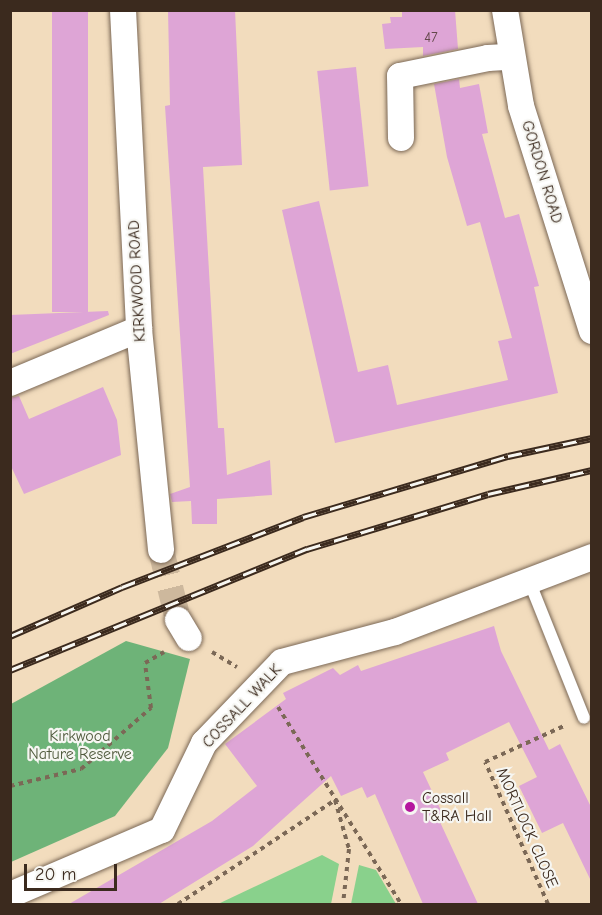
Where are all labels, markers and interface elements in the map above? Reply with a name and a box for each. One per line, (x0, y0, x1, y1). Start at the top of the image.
house number: 47 (424, 30, 438, 46)
street label: GORDON ROAD (517, 118, 567, 226)
street label: KIRKWOOD ROAD (124, 220, 150, 342)
street label: COSSALL WALK (198, 660, 286, 752)
park label: Kirkwood Nature Reserve (28, 726, 132, 764)
street label: MORTLOCK CLOSE (492, 765, 562, 891)
place label: Cossall T&RA Hall (422, 788, 492, 826)
marker: Cossall T&RA Hall (403, 800, 417, 814)
scale bar (27, 852, 120, 890)
text: 20 m (35, 864, 76, 885)

